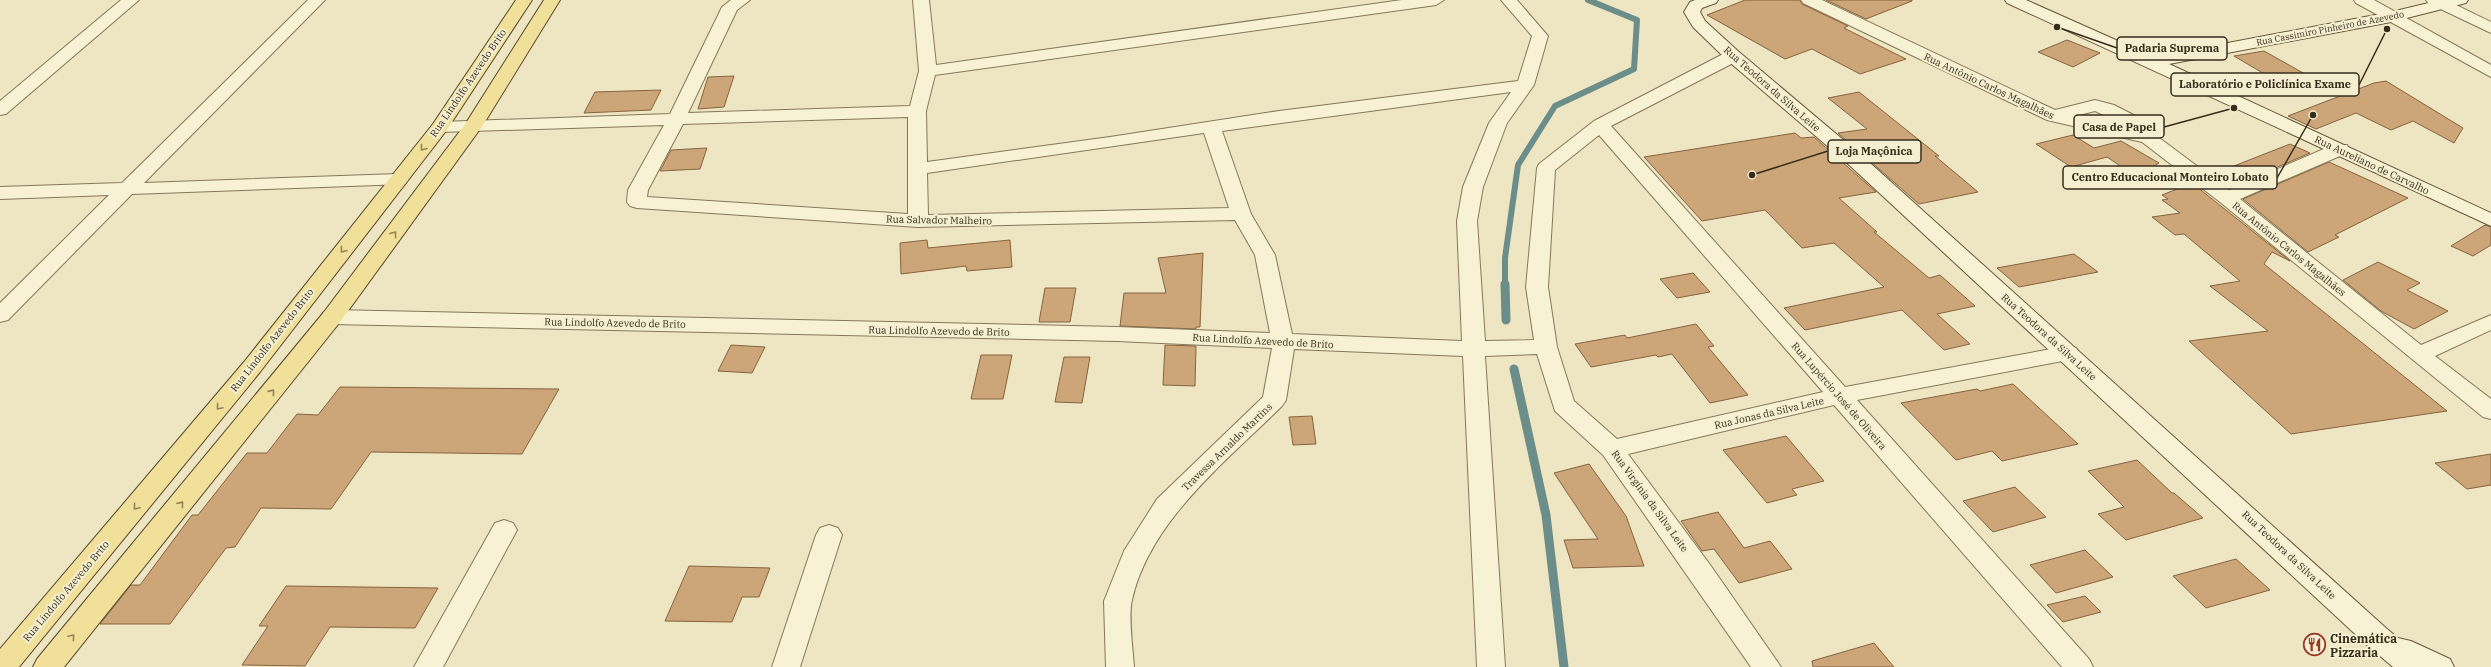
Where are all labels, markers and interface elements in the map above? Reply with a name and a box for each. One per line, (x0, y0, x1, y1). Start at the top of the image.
street label: Rua Cassimiro Pinheiro de Azevedo (2255, 8, 2405, 48)
street label: Rua Lindolfo Azevedo Brito (427, 26, 509, 140)
callout: Padaria Suprema (2117, 37, 2227, 60)
text: Padaria Suprema (2125, 41, 2219, 55)
street label: Rua Teodora da Silva Leite (1721, 43, 1823, 135)
street label: Rua Antônio Carlos Magalhães (1922, 50, 2056, 122)
callout: Laboratório e Policlínica Exame (2171, 73, 2359, 96)
text: Laboratório e Policlínica Exame (2179, 77, 2351, 91)
callout: Casa de Papel (2074, 115, 2164, 138)
text: Casa de Papel (2082, 120, 2156, 134)
street label: Rua Aureliano de Carvalho (2313, 133, 2432, 197)
callout: Loja Maçônica (1828, 140, 1921, 163)
one-way arrow (420, 144, 428, 151)
text: Loja Maçônica (1835, 144, 1913, 158)
callout: Centro Educacional Monteiro Lobato (2063, 166, 2277, 189)
text: Centro Educacional Monteiro Lobato (2071, 170, 2269, 184)
street label: Rua Antônio Carlos Magalhães (2229, 199, 2349, 299)
street label: Rua Salvador Malheiro (886, 213, 993, 227)
one-way arrow (389, 231, 396, 238)
one-way arrow (341, 246, 348, 253)
street label: Rua Lindolfo Azevedo Brito (228, 285, 317, 394)
street label: Rua Teodora da Silva Leite (1999, 291, 2099, 383)
street label: Rua Lindolfo Azevedo de Brito (544, 315, 686, 331)
street label: Rua Lindolfo Azevedo de Brito (868, 323, 1010, 339)
street label: Rua Lindolfo Azevedo de Brito (1192, 331, 1334, 351)
street label: Rua Lupércio José de Oliveira (1789, 340, 1890, 453)
one-way arrow (267, 390, 274, 397)
street label: Rua Jonas da Silva Leite (1713, 394, 1825, 432)
street label: Travessa Arnaldo Martins (1179, 400, 1275, 494)
one-way arrow (216, 402, 223, 410)
street label: Rua Virgínia da Silva Leite (1609, 448, 1691, 554)
one-way arrow (176, 501, 183, 509)
one-way arrow (133, 502, 140, 510)
street label: Rua Teodora da Silva Leite (2239, 508, 2339, 602)
street label: Rua Lindolfo Azevedo Brito (20, 538, 112, 644)
place label: Cinemática Pizzaria (2330, 631, 2397, 660)
restaurant icon: Cinemática Pizzaria (2302, 632, 2328, 658)
one-way arrow (68, 635, 75, 642)

